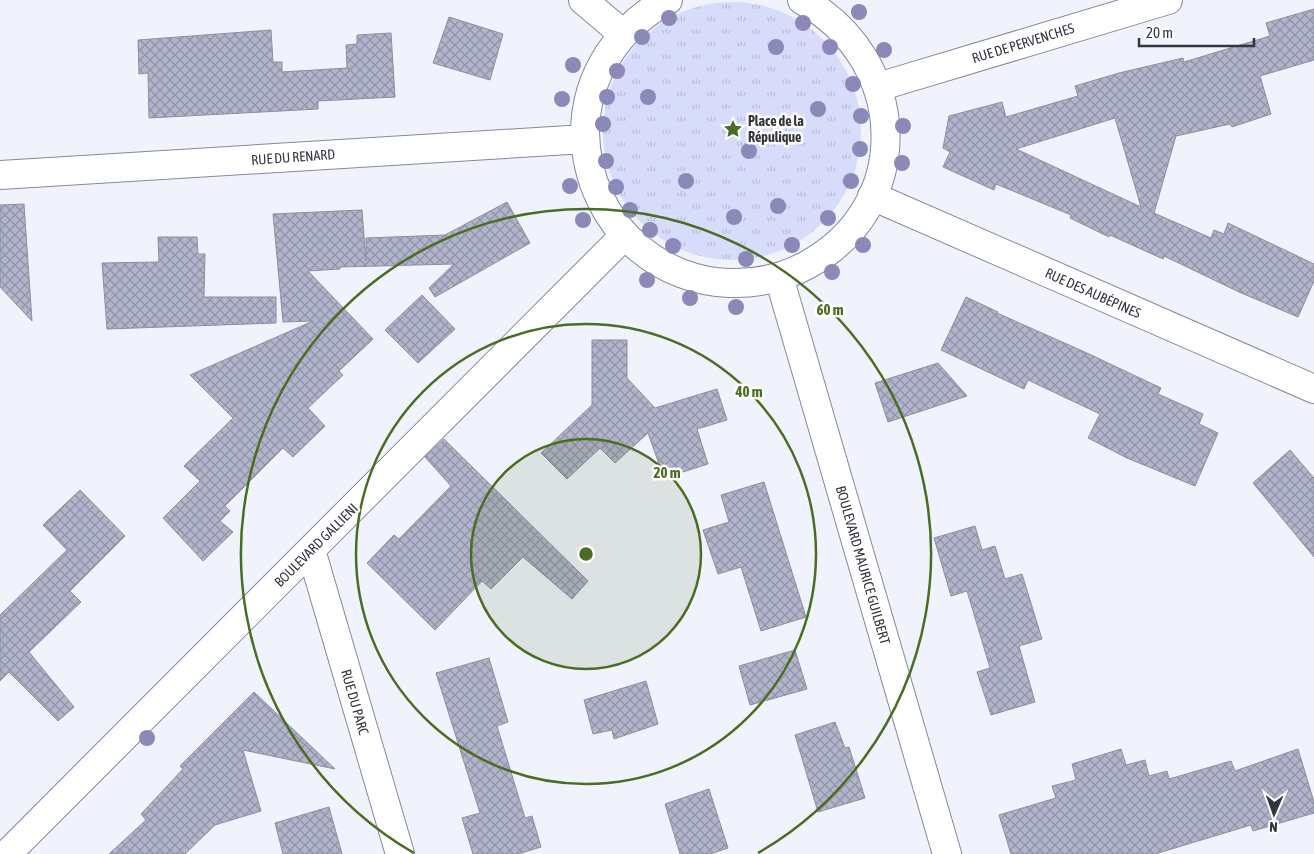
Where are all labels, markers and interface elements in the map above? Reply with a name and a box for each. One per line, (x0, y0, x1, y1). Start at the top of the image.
scale bar (1139, 15, 1254, 47)
street label: RUE DE PERVENCHES (970, 20, 1076, 66)
text: 20 m (1146, 24, 1173, 41)
place label: Place de la Répulique (748, 113, 804, 145)
place icon: Place de la Répulique (722, 118, 744, 140)
street label: RUE DU RENARD (250, 146, 336, 168)
street label: RUE DES AUBÉPINES (1043, 265, 1143, 321)
text: 60 m (817, 301, 844, 318)
text: 40 m (735, 383, 763, 400)
text: 20 m (654, 464, 681, 481)
street label: BOULEVARD MAURICE GUILBERT (833, 484, 893, 646)
street label: BOULEVARD GALLIENI (271, 500, 361, 590)
centre of rings (577, 545, 595, 563)
street label: RUE DU PARC (338, 667, 372, 737)
north arrow (1249, 789, 1299, 839)
text: N (1269, 819, 1278, 835)

